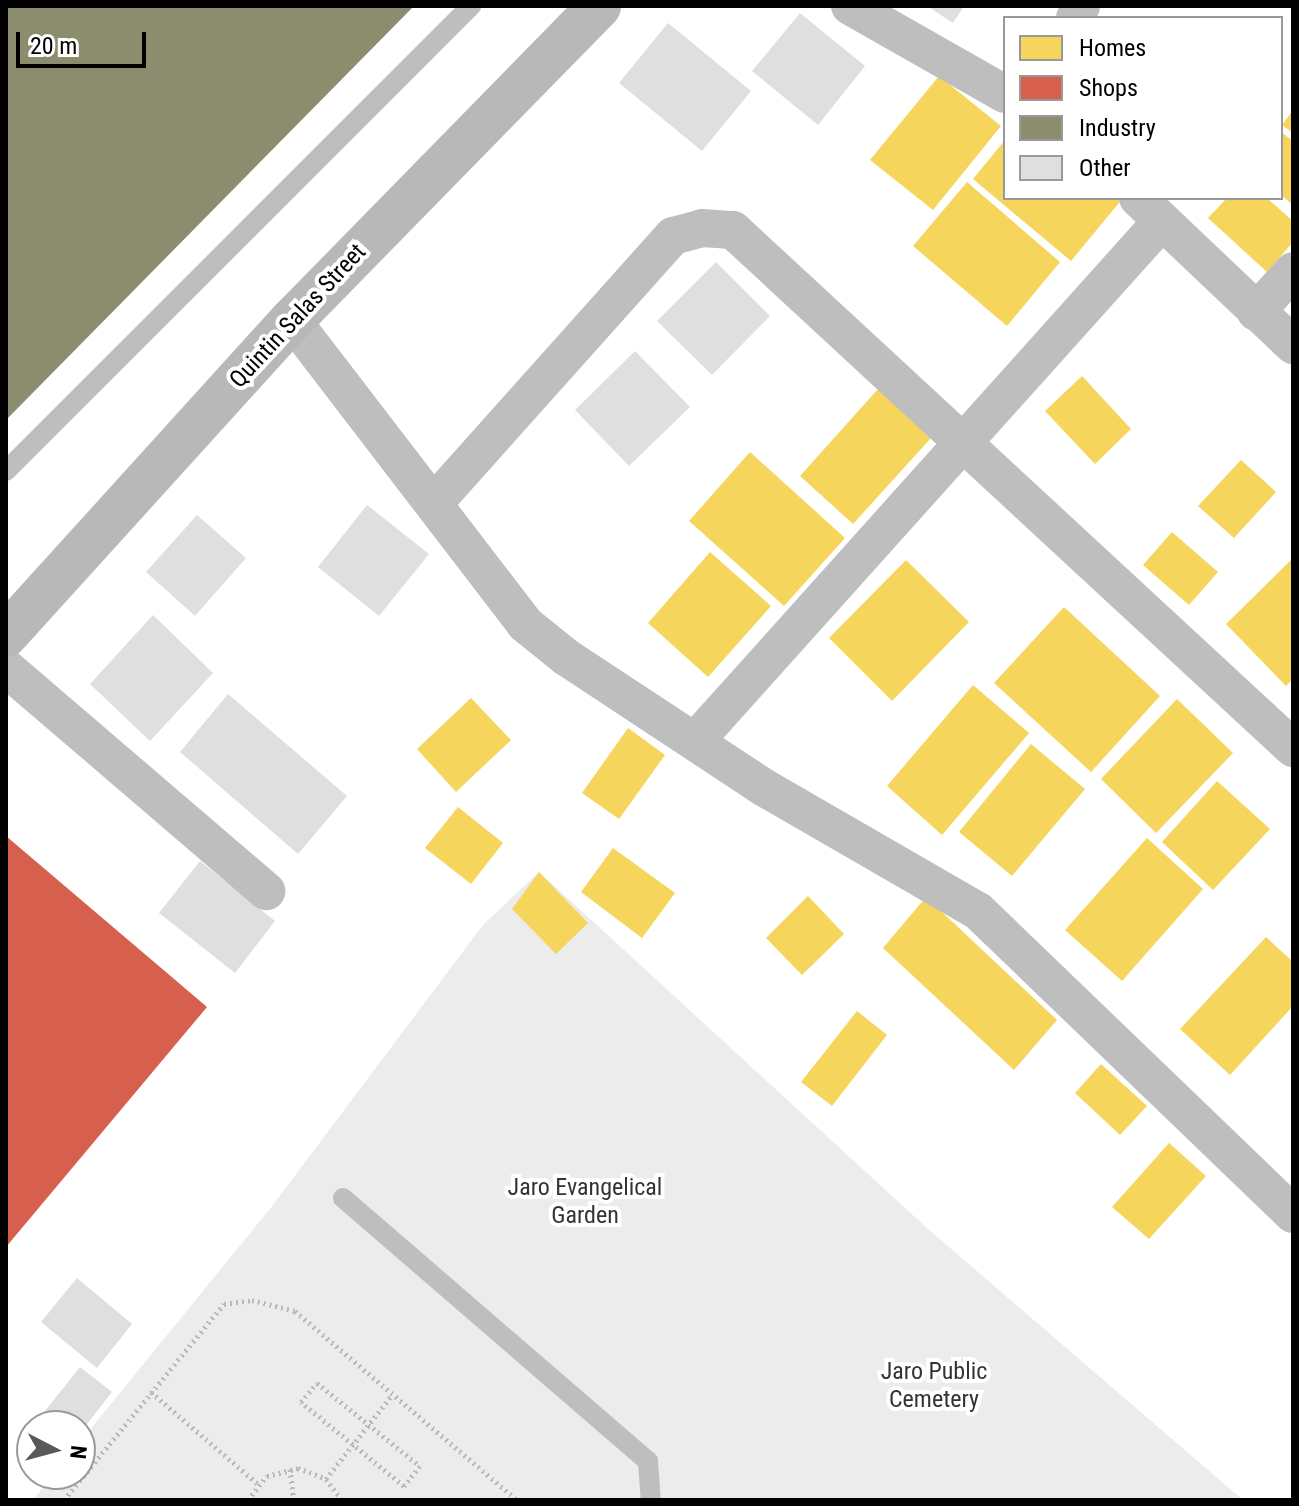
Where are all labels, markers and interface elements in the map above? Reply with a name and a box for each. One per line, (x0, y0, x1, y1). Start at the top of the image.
scale bar (20, 16, 150, 66)
legend (1003, 16, 1283, 200)
text: 20 m (30, 32, 77, 60)
text: Homes (1079, 34, 1146, 62)
text: Shops (1079, 74, 1138, 102)
text: Industry (1079, 114, 1156, 142)
text: Other (1079, 154, 1131, 182)
street label: Quintin Salas Street (224, 238, 372, 394)
park label: Jaro Evangelical Garden (508, 1174, 662, 1230)
park label: Jaro Public Cemetery (881, 1358, 987, 1414)
north arrow (16, 1410, 96, 1490)
text: N (65, 1444, 92, 1460)

